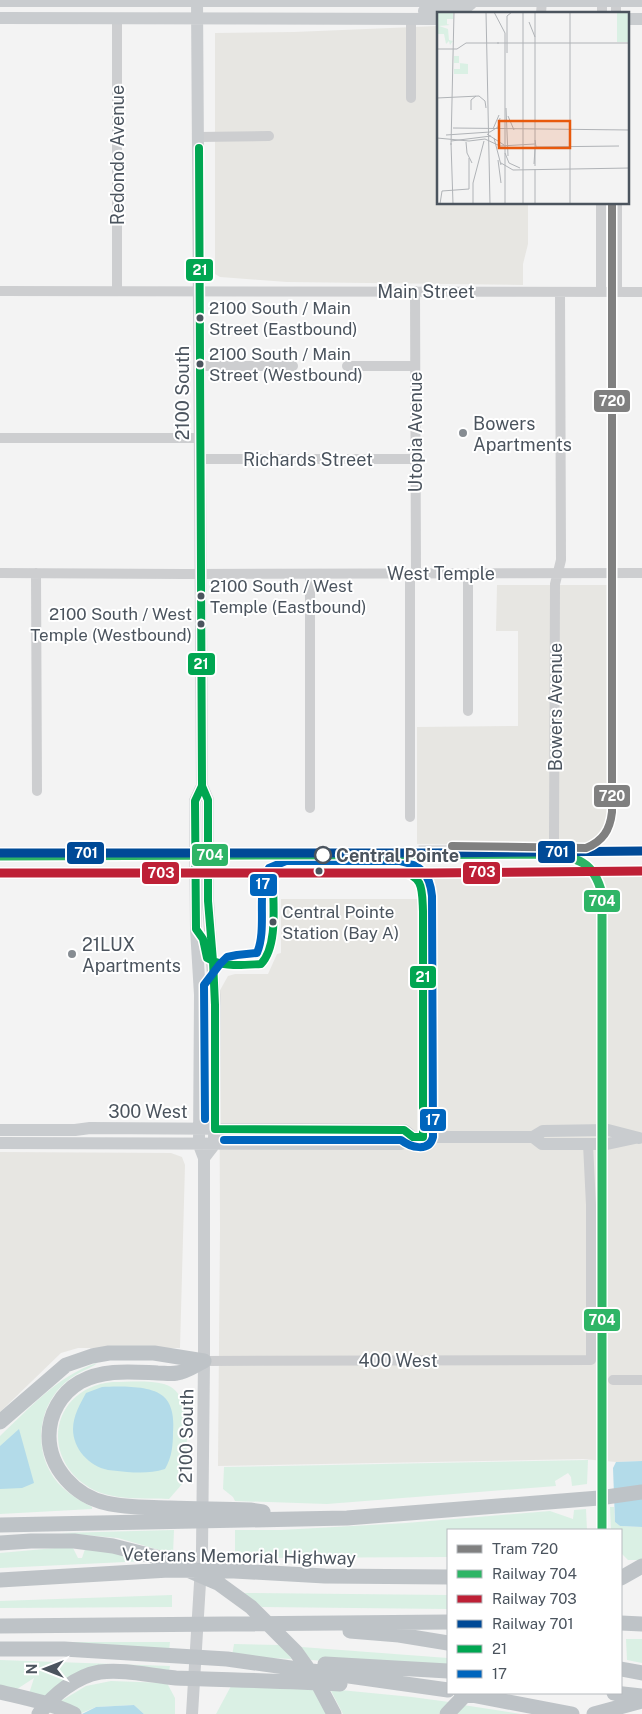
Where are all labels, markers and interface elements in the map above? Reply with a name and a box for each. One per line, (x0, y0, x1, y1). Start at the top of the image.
inset map (437, 12, 630, 205)
street label: Redondo Avenue (107, 85, 128, 225)
line badge: 21 (185, 258, 214, 282)
text: 21 (193, 262, 207, 278)
street label: Main Street (377, 281, 475, 302)
place label: 2100 South / Main Street (Eastbound) (209, 298, 358, 339)
marker: 2100 South / Main Street (Eastbound) (195, 313, 205, 323)
place label: 2100 South / Main Street (Westbound) (209, 344, 363, 385)
street label: 2100 South (172, 346, 193, 440)
marker: 2100 South / Main Street (Westbound) (195, 359, 205, 369)
street label: Utopia Avenue (405, 371, 426, 493)
line badge: 720 (593, 389, 631, 413)
text: 720 (599, 393, 625, 409)
place label: Bowers Apartments (473, 413, 572, 455)
marker: Bowers Apartments (457, 427, 469, 439)
street label: Richards Street (243, 449, 373, 470)
street label: West Temple (387, 563, 495, 584)
place label: 2100 South / West Temple (Eastbound) (210, 576, 367, 617)
marker: 2100 South / West Temple (Eastbound) (196, 591, 206, 601)
place label: 2100 South / West Temple (Westbound) (30, 604, 192, 645)
marker: 2100 South / West Temple (Westbound) (196, 619, 206, 629)
street label: Bowers Avenue (545, 643, 566, 771)
line badge: 21 (187, 652, 216, 676)
text: 21 (194, 656, 208, 672)
line badge: 720 (593, 784, 631, 808)
text: 720 (599, 788, 625, 804)
line badge: 701 (537, 840, 576, 864)
line badge: 701 (66, 841, 105, 865)
line badge: 704 (191, 843, 229, 867)
text: 701 (545, 844, 569, 860)
text: 701 (74, 845, 98, 861)
place label: Central Pointe (336, 845, 459, 866)
marker: Central Pointe (314, 846, 332, 864)
text: 704 (197, 847, 223, 863)
line badge: 703 (141, 861, 180, 885)
line badge: 703 (462, 861, 501, 885)
text: 703 (469, 864, 495, 880)
text: 703 (148, 865, 174, 881)
unlabelled marker (314, 866, 324, 876)
line badge: 17 (249, 873, 278, 897)
text: 17 (256, 876, 271, 892)
line badge: 704 (583, 889, 621, 913)
text: 704 (589, 893, 615, 909)
place label: Central Pointe Station (Bay A) (282, 902, 399, 943)
marker: Central Pointe Station (Bay A) (268, 917, 278, 927)
place label: 21LUX Apartments (82, 934, 181, 976)
marker: 21LUX Apartments (66, 948, 78, 960)
line badge: 21 (409, 965, 437, 989)
text: 21 (416, 969, 430, 985)
street label: 300 West (108, 1101, 188, 1122)
line badge: 17 (419, 1108, 447, 1132)
text: 17 (426, 1112, 441, 1128)
line badge: 704 (583, 1308, 621, 1332)
text: 704 (589, 1312, 615, 1328)
street label: 400 West (358, 1350, 438, 1371)
street label: 2100 South (175, 1389, 197, 1483)
legend (447, 1529, 622, 1694)
text: Tram 720 (492, 1540, 558, 1557)
street label: Veterans Memorial Highway (122, 1543, 357, 1569)
text: Railway 704 (492, 1565, 577, 1582)
text: Railway 703 (492, 1590, 577, 1607)
text: Railway 701 (492, 1615, 574, 1632)
text: 21 (492, 1640, 507, 1657)
north arrow (20, 1644, 70, 1694)
text: N (24, 1664, 40, 1674)
text: 17 (492, 1665, 507, 1682)

